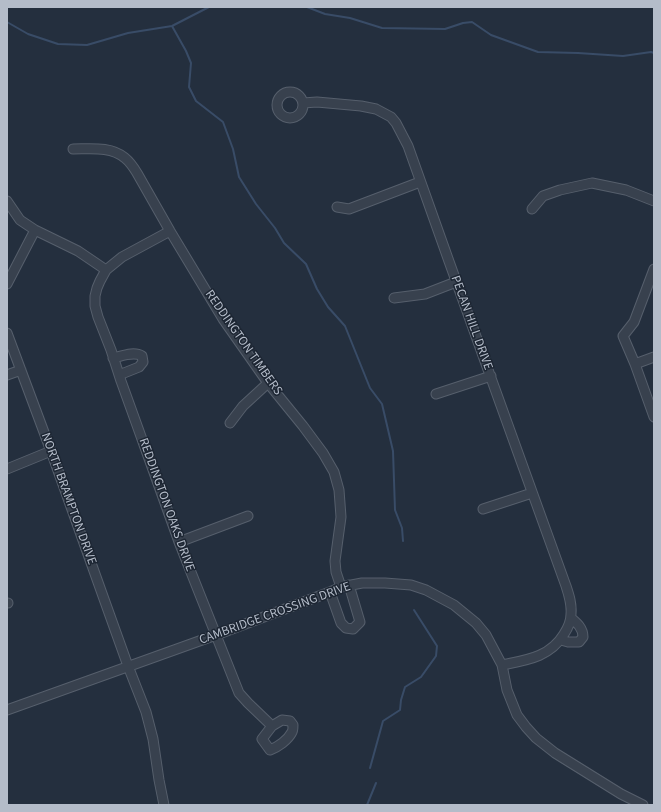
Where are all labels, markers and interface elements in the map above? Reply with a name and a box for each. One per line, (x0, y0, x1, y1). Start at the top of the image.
street label: PECAN HILL DRIVE (447, 274, 495, 372)
street label: REDDINGTON TIMBERS (201, 287, 285, 399)
street label: NORTH BRAMPTON DRIVE (37, 431, 99, 567)
street label: REDDINGTON OAKS DRIVE (135, 436, 197, 574)
street label: CAMBRIDGE CROSSING DRIVE (197, 579, 353, 649)

